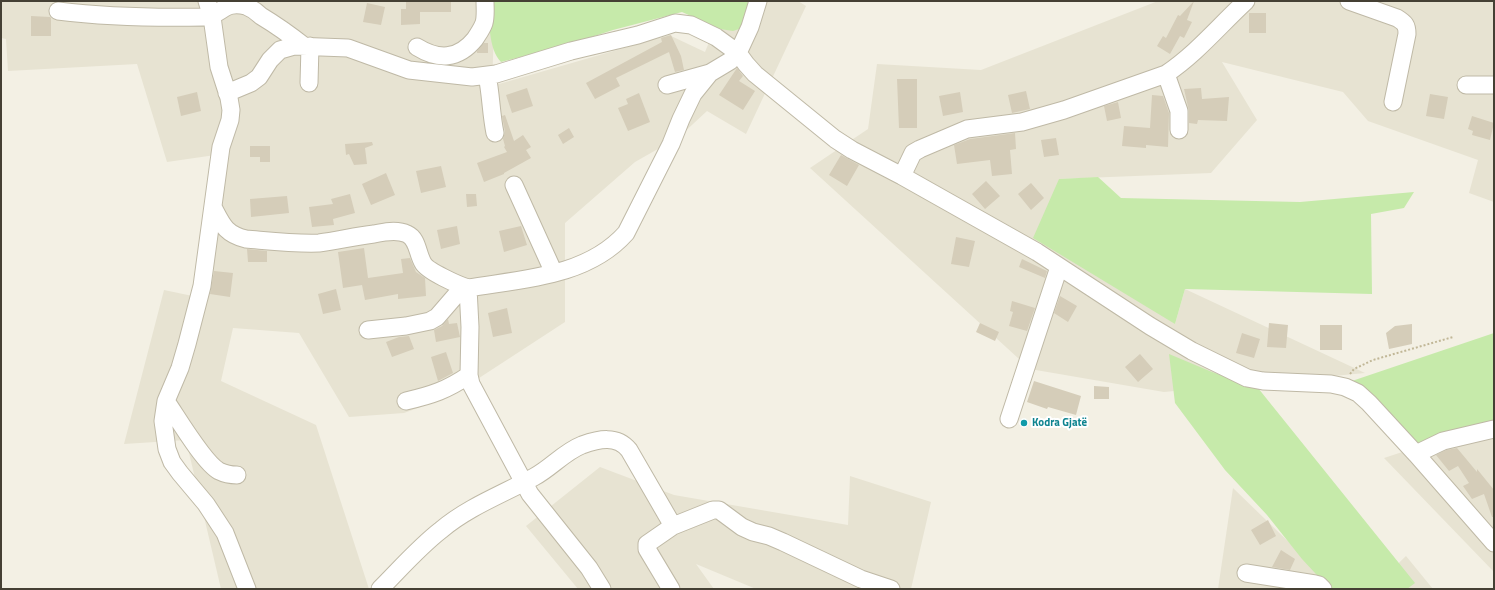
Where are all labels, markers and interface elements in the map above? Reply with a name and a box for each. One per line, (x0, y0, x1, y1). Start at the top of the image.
place label: Kodra Gjatë (1032, 416, 1087, 430)
marker: Kodra Gjatë (1019, 418, 1029, 428)

